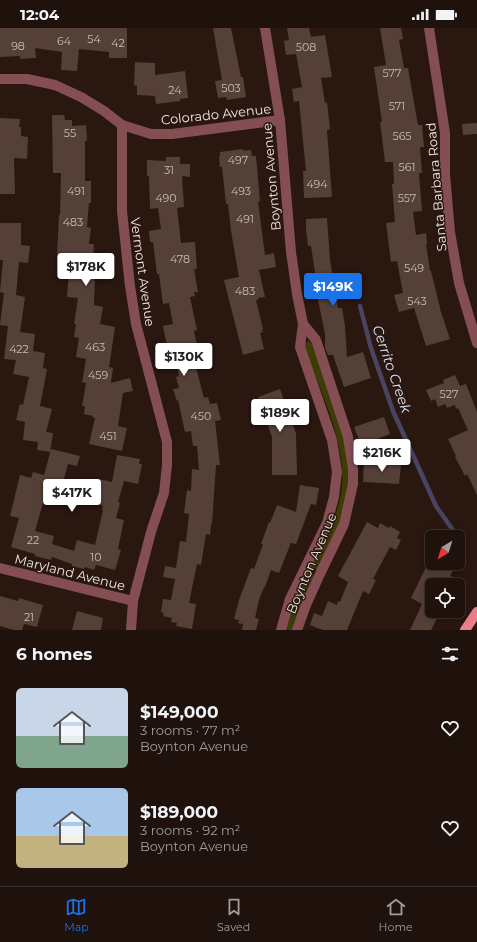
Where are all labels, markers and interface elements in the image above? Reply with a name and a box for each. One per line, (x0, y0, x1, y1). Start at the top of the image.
text: 12:04 (20, 5, 59, 24)
house number: 54 (87, 32, 101, 46)
house number: 64 (57, 34, 72, 48)
house number: 42 (111, 36, 125, 50)
house number: 98 (11, 39, 25, 53)
house number: 508 (296, 40, 316, 54)
house number: 577 (382, 66, 402, 80)
house number: 503 (221, 81, 241, 95)
house number: 24 (168, 83, 182, 97)
house number: 571 (389, 99, 405, 113)
street label: Colorado Avenue (160, 100, 272, 128)
street label: Boynton Avenue (258, 122, 284, 232)
street label: Santa Barbara Road (422, 122, 450, 252)
house number: 55 (64, 126, 76, 140)
house number: 565 (392, 129, 412, 143)
house number: 497 (228, 153, 248, 167)
house number: 561 (399, 160, 415, 174)
house number: 31 (164, 163, 174, 177)
house number: 494 (306, 177, 328, 191)
house number: 491 (67, 184, 85, 198)
house number: 493 (231, 184, 251, 198)
house number: 490 (155, 191, 177, 205)
house number: 557 (398, 191, 416, 205)
house number: 491 (236, 212, 254, 226)
house number: 483 (63, 215, 83, 229)
street label: Vermont Avenue (127, 217, 159, 328)
house number: 478 (170, 252, 190, 266)
pin: $178K (58, 253, 114, 287)
text: $178K (66, 258, 106, 274)
house number: 549 (404, 261, 424, 275)
pin: $149K (305, 273, 361, 307)
text: $149K (313, 278, 353, 294)
house number: 483 (235, 284, 255, 298)
house number: 543 (407, 294, 427, 308)
water label: Cerrito Creek (369, 323, 416, 416)
house number: 463 (85, 340, 105, 354)
house number: 422 (9, 342, 29, 356)
pin: $130K (156, 343, 212, 377)
text: $130K (164, 348, 204, 364)
house number: 459 (88, 368, 108, 382)
house number: 527 (440, 387, 458, 401)
pin: $189K (252, 399, 308, 433)
text: $189K (260, 404, 300, 420)
house number: 450 (191, 409, 211, 423)
house number: 451 (99, 429, 117, 443)
pin: $216K (354, 439, 410, 473)
text: $216K (363, 444, 401, 460)
pin: $417K (44, 479, 100, 513)
text: $417K (52, 484, 92, 500)
street label: Boynton Avenue (283, 510, 340, 616)
north arrow (425, 530, 465, 570)
map controls (425, 530, 465, 618)
house number: 22 (27, 533, 39, 547)
house number: 10 (90, 550, 102, 564)
street label: Maryland Avenue (13, 551, 127, 594)
button: locate (425, 578, 465, 618)
house number: 21 (24, 610, 34, 624)
icon: filters (439, 643, 461, 665)
text: 6 homes (16, 644, 92, 664)
text: $149,000 (140, 702, 218, 722)
icon: home (48, 704, 96, 752)
icon: heart (439, 717, 461, 739)
text: 3 rooms · 77 m² (140, 722, 240, 738)
text: Boynton Avenue (140, 738, 248, 754)
text: $189,000 (140, 802, 218, 822)
icon: home (48, 804, 96, 852)
icon: heart (439, 817, 461, 839)
text: 3 rooms · 92 m² (140, 822, 240, 838)
text: Boynton Avenue (140, 838, 248, 854)
tab: Map (64, 896, 89, 934)
tab: Saved (217, 896, 250, 934)
tab: Home (379, 896, 413, 934)

